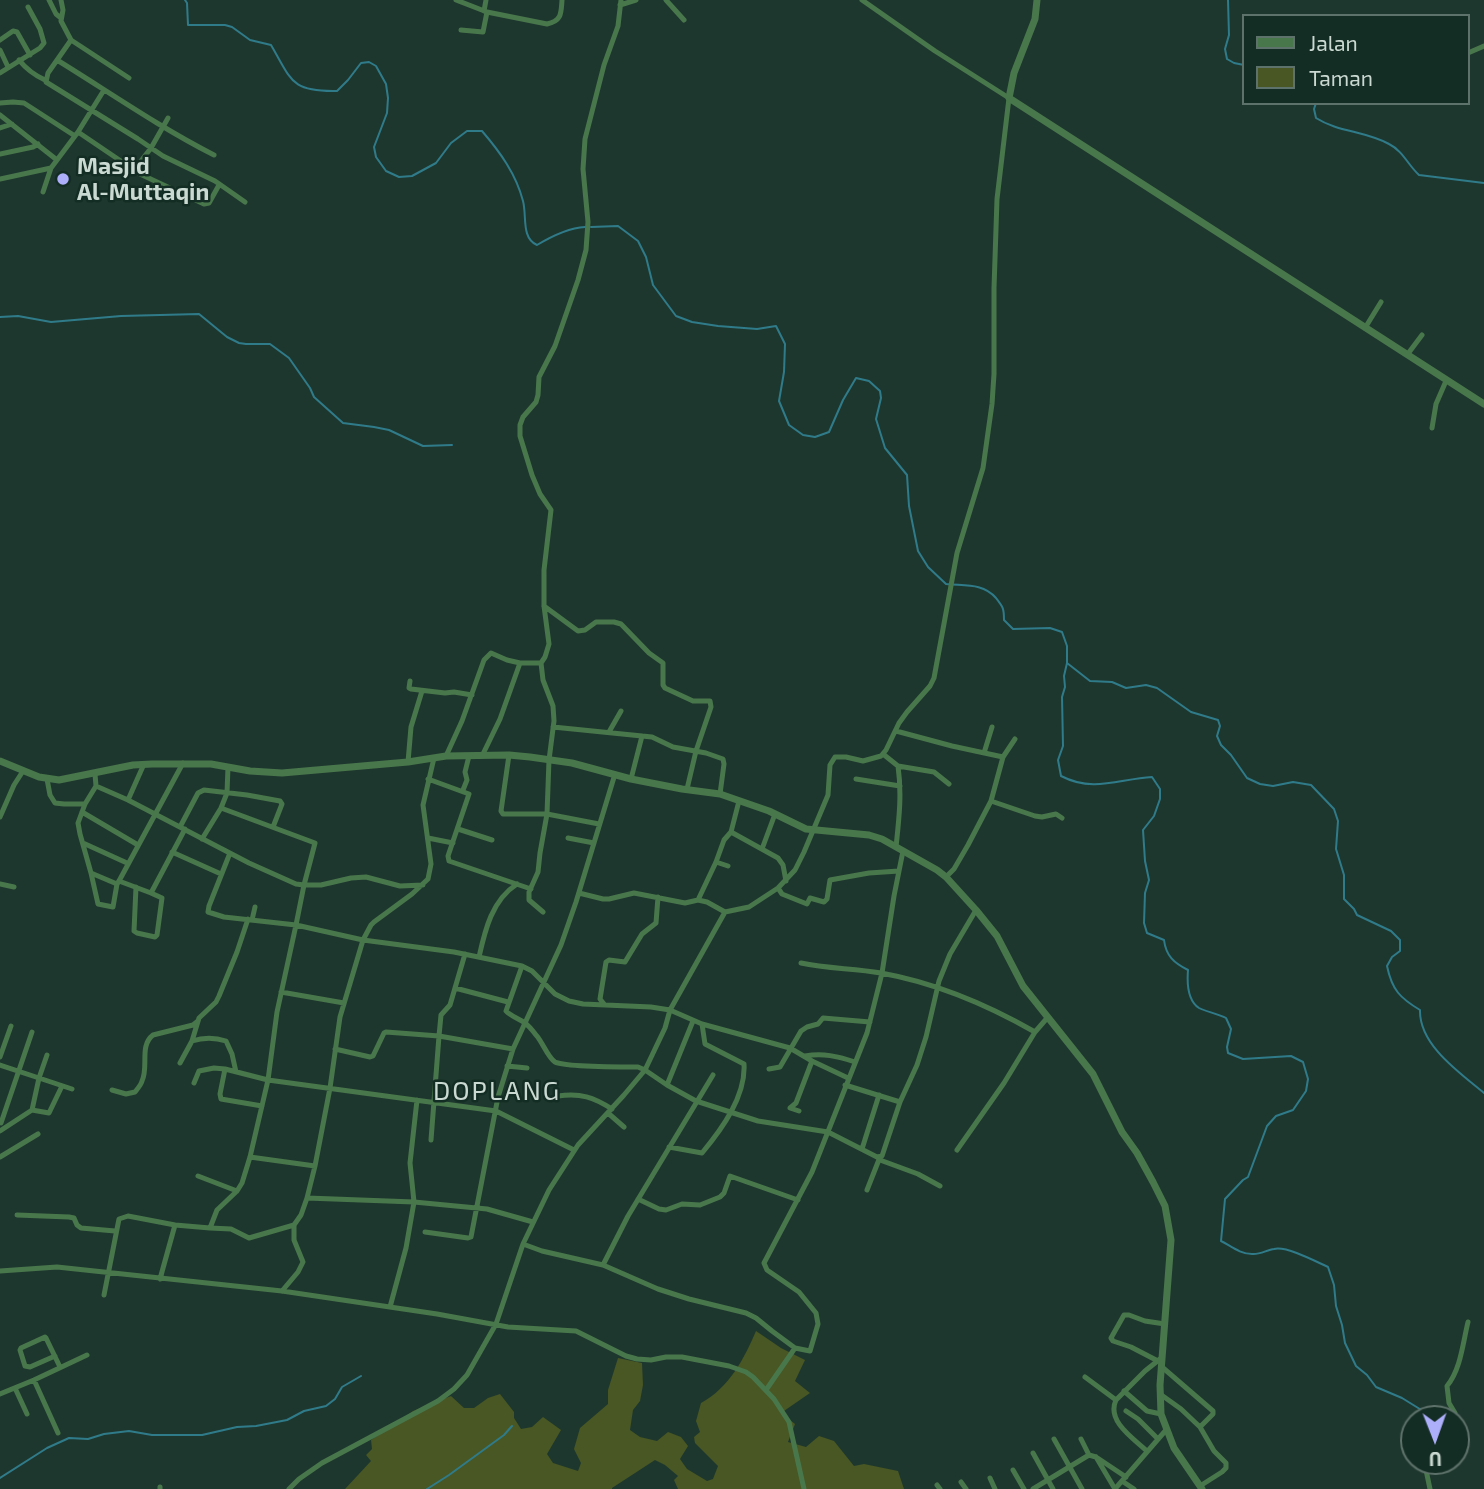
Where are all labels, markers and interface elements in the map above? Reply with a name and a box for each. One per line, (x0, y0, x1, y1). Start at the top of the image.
legend (1242, 14, 1470, 105)
text: Jalan (1309, 30, 1358, 55)
text: Taman (1309, 65, 1373, 90)
place label: Masjid Al-Muttaqin (77, 152, 209, 206)
marker: Masjid Al-Muttaqin (55, 171, 71, 187)
district label: DOPLANG (434, 1075, 560, 1107)
north arrow (1400, 1405, 1470, 1475)
text: U (1429, 1448, 1442, 1471)

